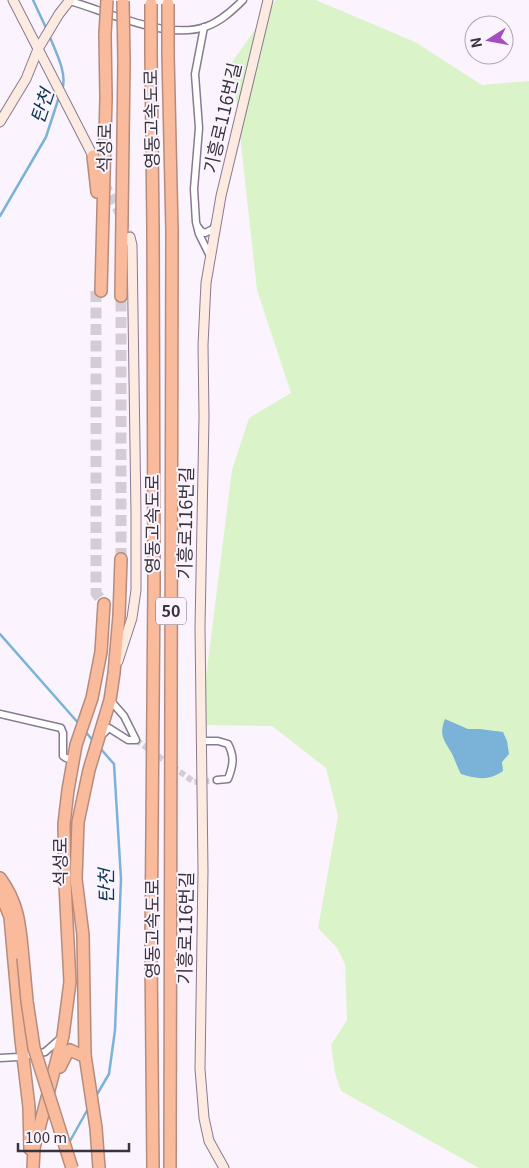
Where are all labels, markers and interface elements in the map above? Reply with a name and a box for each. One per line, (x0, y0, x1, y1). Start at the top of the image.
north arrow (464, 15, 514, 65)
text: N (464, 36, 486, 50)
street label: 기흥로116번길 (196, 60, 246, 175)
street label: 영동고속도로 (136, 69, 164, 169)
water label: 탄천 (22, 83, 60, 126)
street label: 석성로 (90, 123, 116, 173)
street label: 기흥로116번길 (170, 466, 198, 580)
street label: 영동고속도로 (138, 474, 164, 574)
road number: 50 (156, 598, 186, 624)
street label: 석성로 (46, 837, 72, 887)
water label: 탄천 (91, 867, 118, 903)
street label: 기흥로116번길 (170, 871, 198, 985)
street label: 영동고속도로 (138, 879, 164, 979)
scale bar (18, 1120, 129, 1152)
text: 100 m (25, 1126, 67, 1147)

